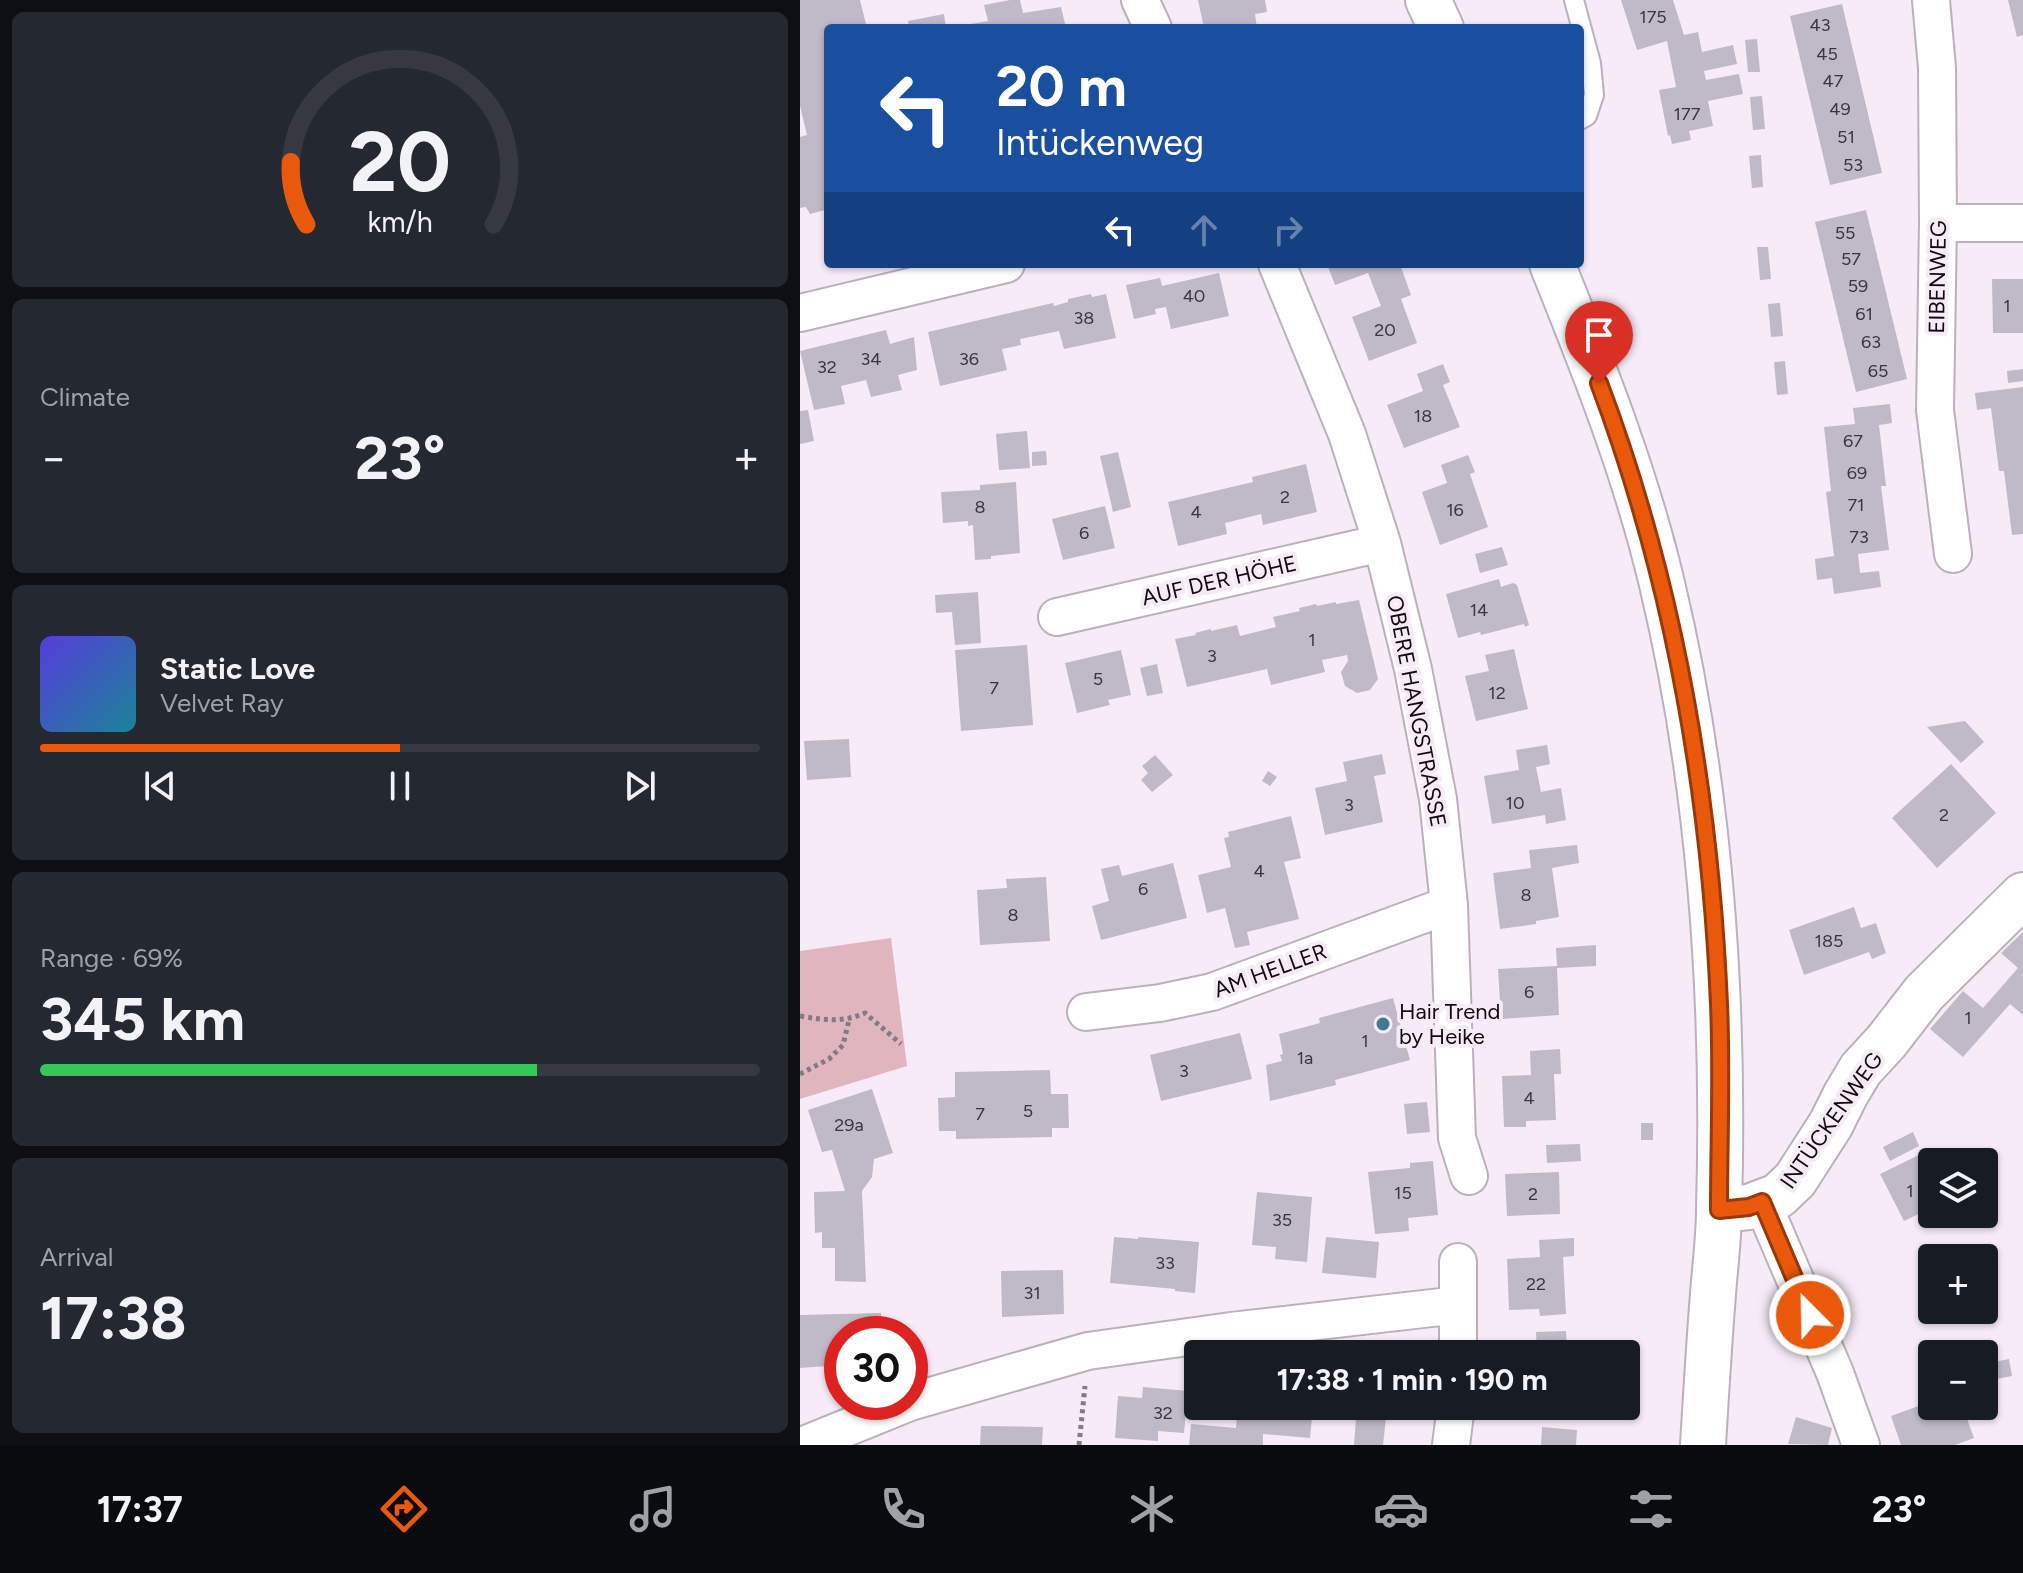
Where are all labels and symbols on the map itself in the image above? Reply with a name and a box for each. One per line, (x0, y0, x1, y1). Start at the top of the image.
house number: 175 (1639, 6, 1667, 28)
house number: 43 (1810, 14, 1830, 36)
house number: 45 (1816, 43, 1838, 65)
house number: 47 (1823, 70, 1844, 92)
house number: 49 (1829, 98, 1851, 120)
house number: 177 (1674, 103, 1701, 125)
house number: 51 (1837, 126, 1855, 148)
house number: 53 (1843, 154, 1863, 176)
street label: EIBENWEG (1923, 220, 1952, 334)
house number: 55 (1835, 222, 1855, 244)
house number: 57 (1841, 248, 1861, 270)
house number: 59 (1848, 275, 1868, 297)
house number: 40 (1183, 285, 1205, 307)
house number: 1 (2003, 295, 2011, 317)
pin (1565, 301, 1633, 383)
house number: 61 (1855, 303, 1873, 325)
house number: 38 (1074, 307, 1094, 329)
house number: 20 (1374, 319, 1396, 341)
house number: 63 (1861, 331, 1881, 353)
house number: 34 (861, 348, 881, 370)
house number: 36 (959, 348, 979, 370)
house number: 32 (817, 356, 837, 378)
house number: 65 (1868, 360, 1888, 382)
house number: 18 (1414, 405, 1432, 427)
house number: 67 (1843, 430, 1863, 452)
house number: 69 (1847, 462, 1867, 484)
house number: 2 (1280, 486, 1290, 508)
house number: 71 (1847, 494, 1865, 516)
house number: 8 (974, 496, 986, 518)
house number: 16 (1446, 499, 1464, 521)
house number: 4 (1190, 501, 1202, 523)
house number: 6 (1079, 522, 1089, 544)
house number: 73 (1849, 526, 1869, 548)
street label: AUF DER HÖHE (1139, 550, 1299, 611)
street label: OBERE HANGSTRASSE (1381, 593, 1452, 829)
house number: 14 (1470, 599, 1488, 621)
house number: 1 (1308, 629, 1316, 651)
house number: 3 (1207, 645, 1217, 667)
house number: 5 (1093, 668, 1103, 690)
house number: 7 (989, 677, 999, 699)
house number: 12 (1488, 682, 1506, 704)
house number: 10 (1506, 792, 1524, 814)
house number: 3 (1344, 794, 1354, 816)
house number: 2 (1939, 804, 1949, 826)
house number: 4 (1253, 860, 1265, 882)
house number: 6 (1138, 878, 1148, 900)
house number: 8 (1520, 884, 1532, 906)
house number: 8 (1007, 904, 1019, 926)
house number: 185 (1815, 930, 1843, 952)
street label: AM HELLER (1210, 938, 1330, 1003)
house number: 6 (1524, 981, 1534, 1003)
place label: Hair Trend by Heike (1399, 998, 1500, 1050)
house number: 1 (1964, 1007, 1972, 1029)
marker: Hair Trend by Heike (1374, 1015, 1392, 1033)
house number: 1 (1361, 1030, 1369, 1052)
house number: 1a (1297, 1047, 1313, 1069)
street label: INTÜCKENWEG (1774, 1047, 1889, 1194)
house number: 3 (1179, 1060, 1189, 1082)
house number: 4 (1523, 1087, 1535, 1109)
house number: 5 (1023, 1100, 1033, 1122)
house number: 7 (975, 1103, 985, 1125)
house number: 29a (834, 1114, 864, 1136)
house number: 1 (1906, 1180, 1914, 1202)
house number: 15 (1394, 1182, 1412, 1204)
house number: 2 (1528, 1183, 1538, 1205)
house number: 35 (1272, 1209, 1292, 1231)
house number: 33 (1155, 1252, 1175, 1274)
house number: 22 (1526, 1273, 1546, 1295)
position arrow (1768, 1273, 1852, 1357)
house number: 31 (1023, 1282, 1041, 1304)
speed limit sign: 30 (824, 1316, 928, 1420)
house number: 32 (1153, 1402, 1173, 1424)

